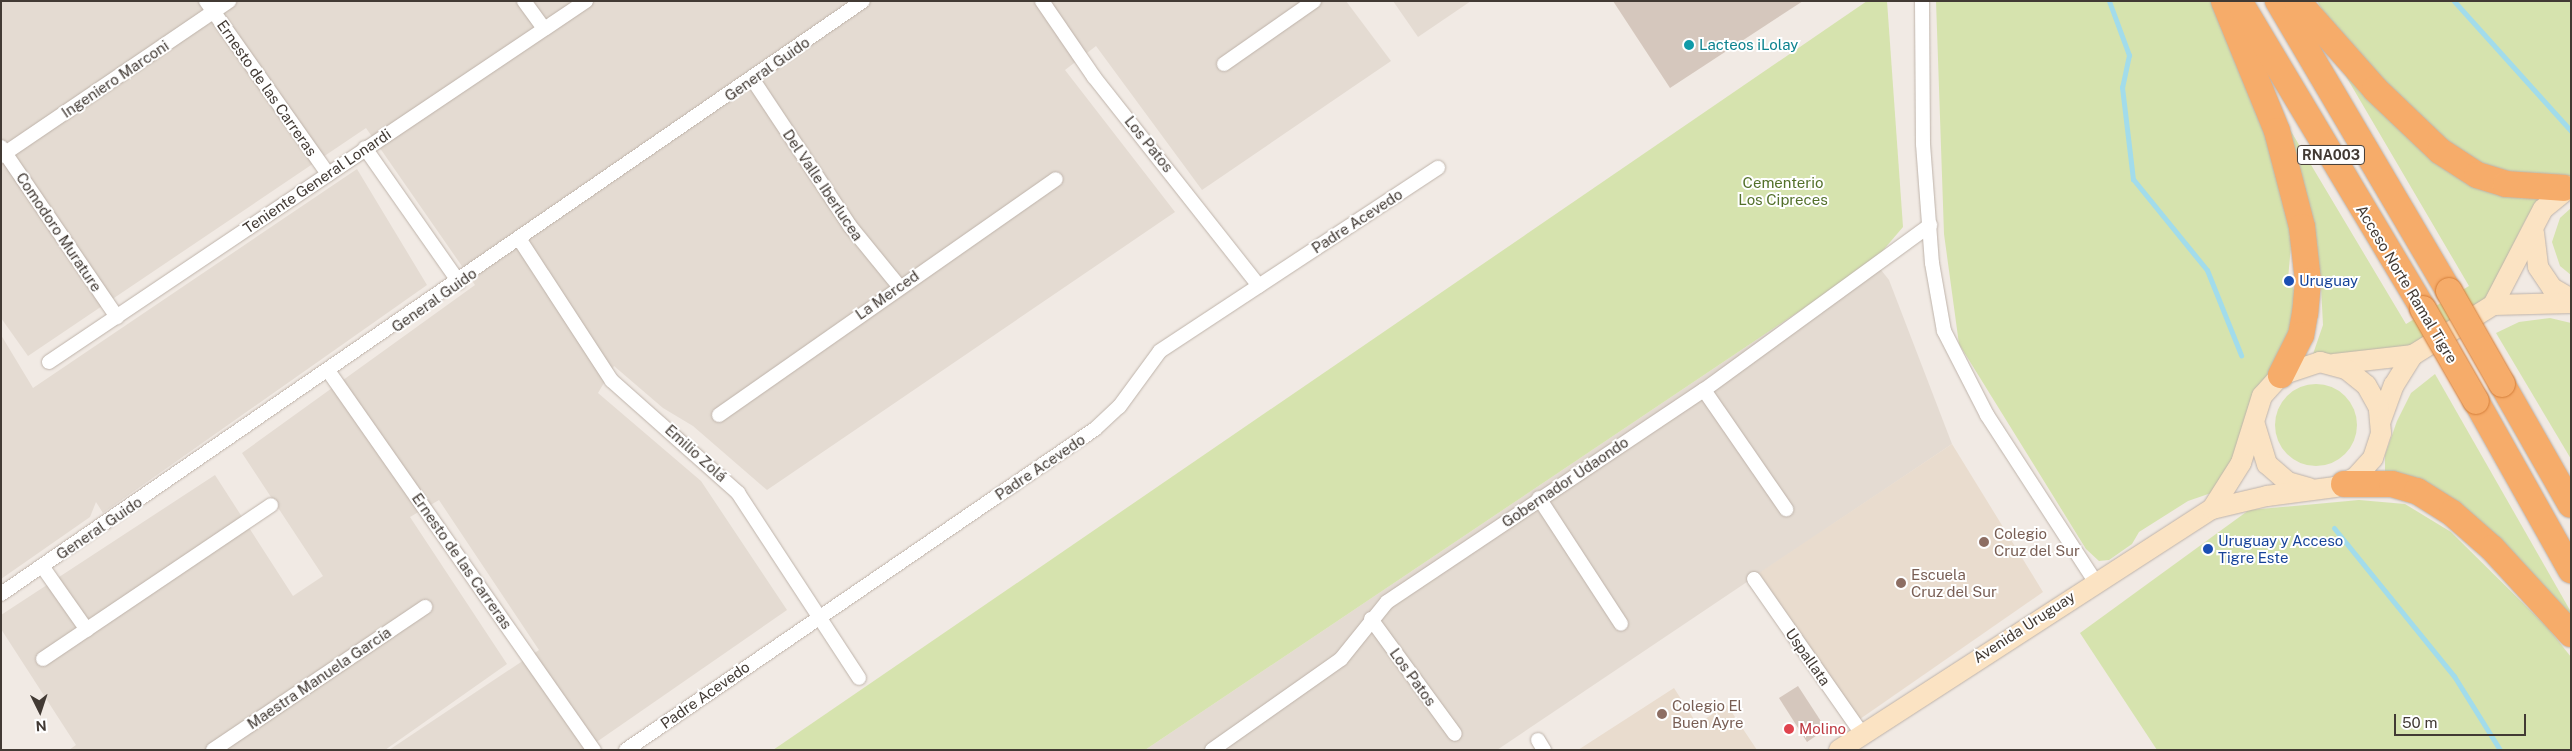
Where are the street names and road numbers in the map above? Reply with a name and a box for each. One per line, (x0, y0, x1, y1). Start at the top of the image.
street label: Ernesto de las Carreras (213, 16, 321, 160)
street label: General Guido (721, 33, 813, 105)
street label: Ingeniero Marconi (58, 36, 172, 122)
street label: Los Patos (1121, 112, 1177, 176)
street label: Teniente General Lonardi (240, 125, 394, 237)
street label: Del Valle Iberlucea (779, 126, 867, 244)
road number: RNA003 (2296, 144, 2366, 166)
street label: Comodoro Murature (12, 169, 106, 295)
street label: Padre Acevedo (1308, 185, 1406, 257)
street label: Acceso Norte Ramal Tigre (2352, 201, 2462, 367)
street label: General Guido (388, 264, 480, 336)
street label: La Merced (852, 267, 922, 323)
street label: Emilio Zolá (661, 421, 731, 485)
street label: Padre Acevedo (991, 430, 1089, 504)
street label: Gobernador Udaondo (1498, 433, 1632, 531)
street label: Ernesto de las Carreras (408, 489, 516, 633)
street label: General Guido (53, 493, 145, 563)
street label: Avenida Uruguay (1970, 587, 2078, 667)
street label: Maestra Manuela García (244, 623, 394, 733)
street label: Uspallata (1782, 625, 1834, 689)
street label: Los Patos (1386, 645, 1440, 709)
street label: Padre Acevedo (657, 658, 753, 732)

